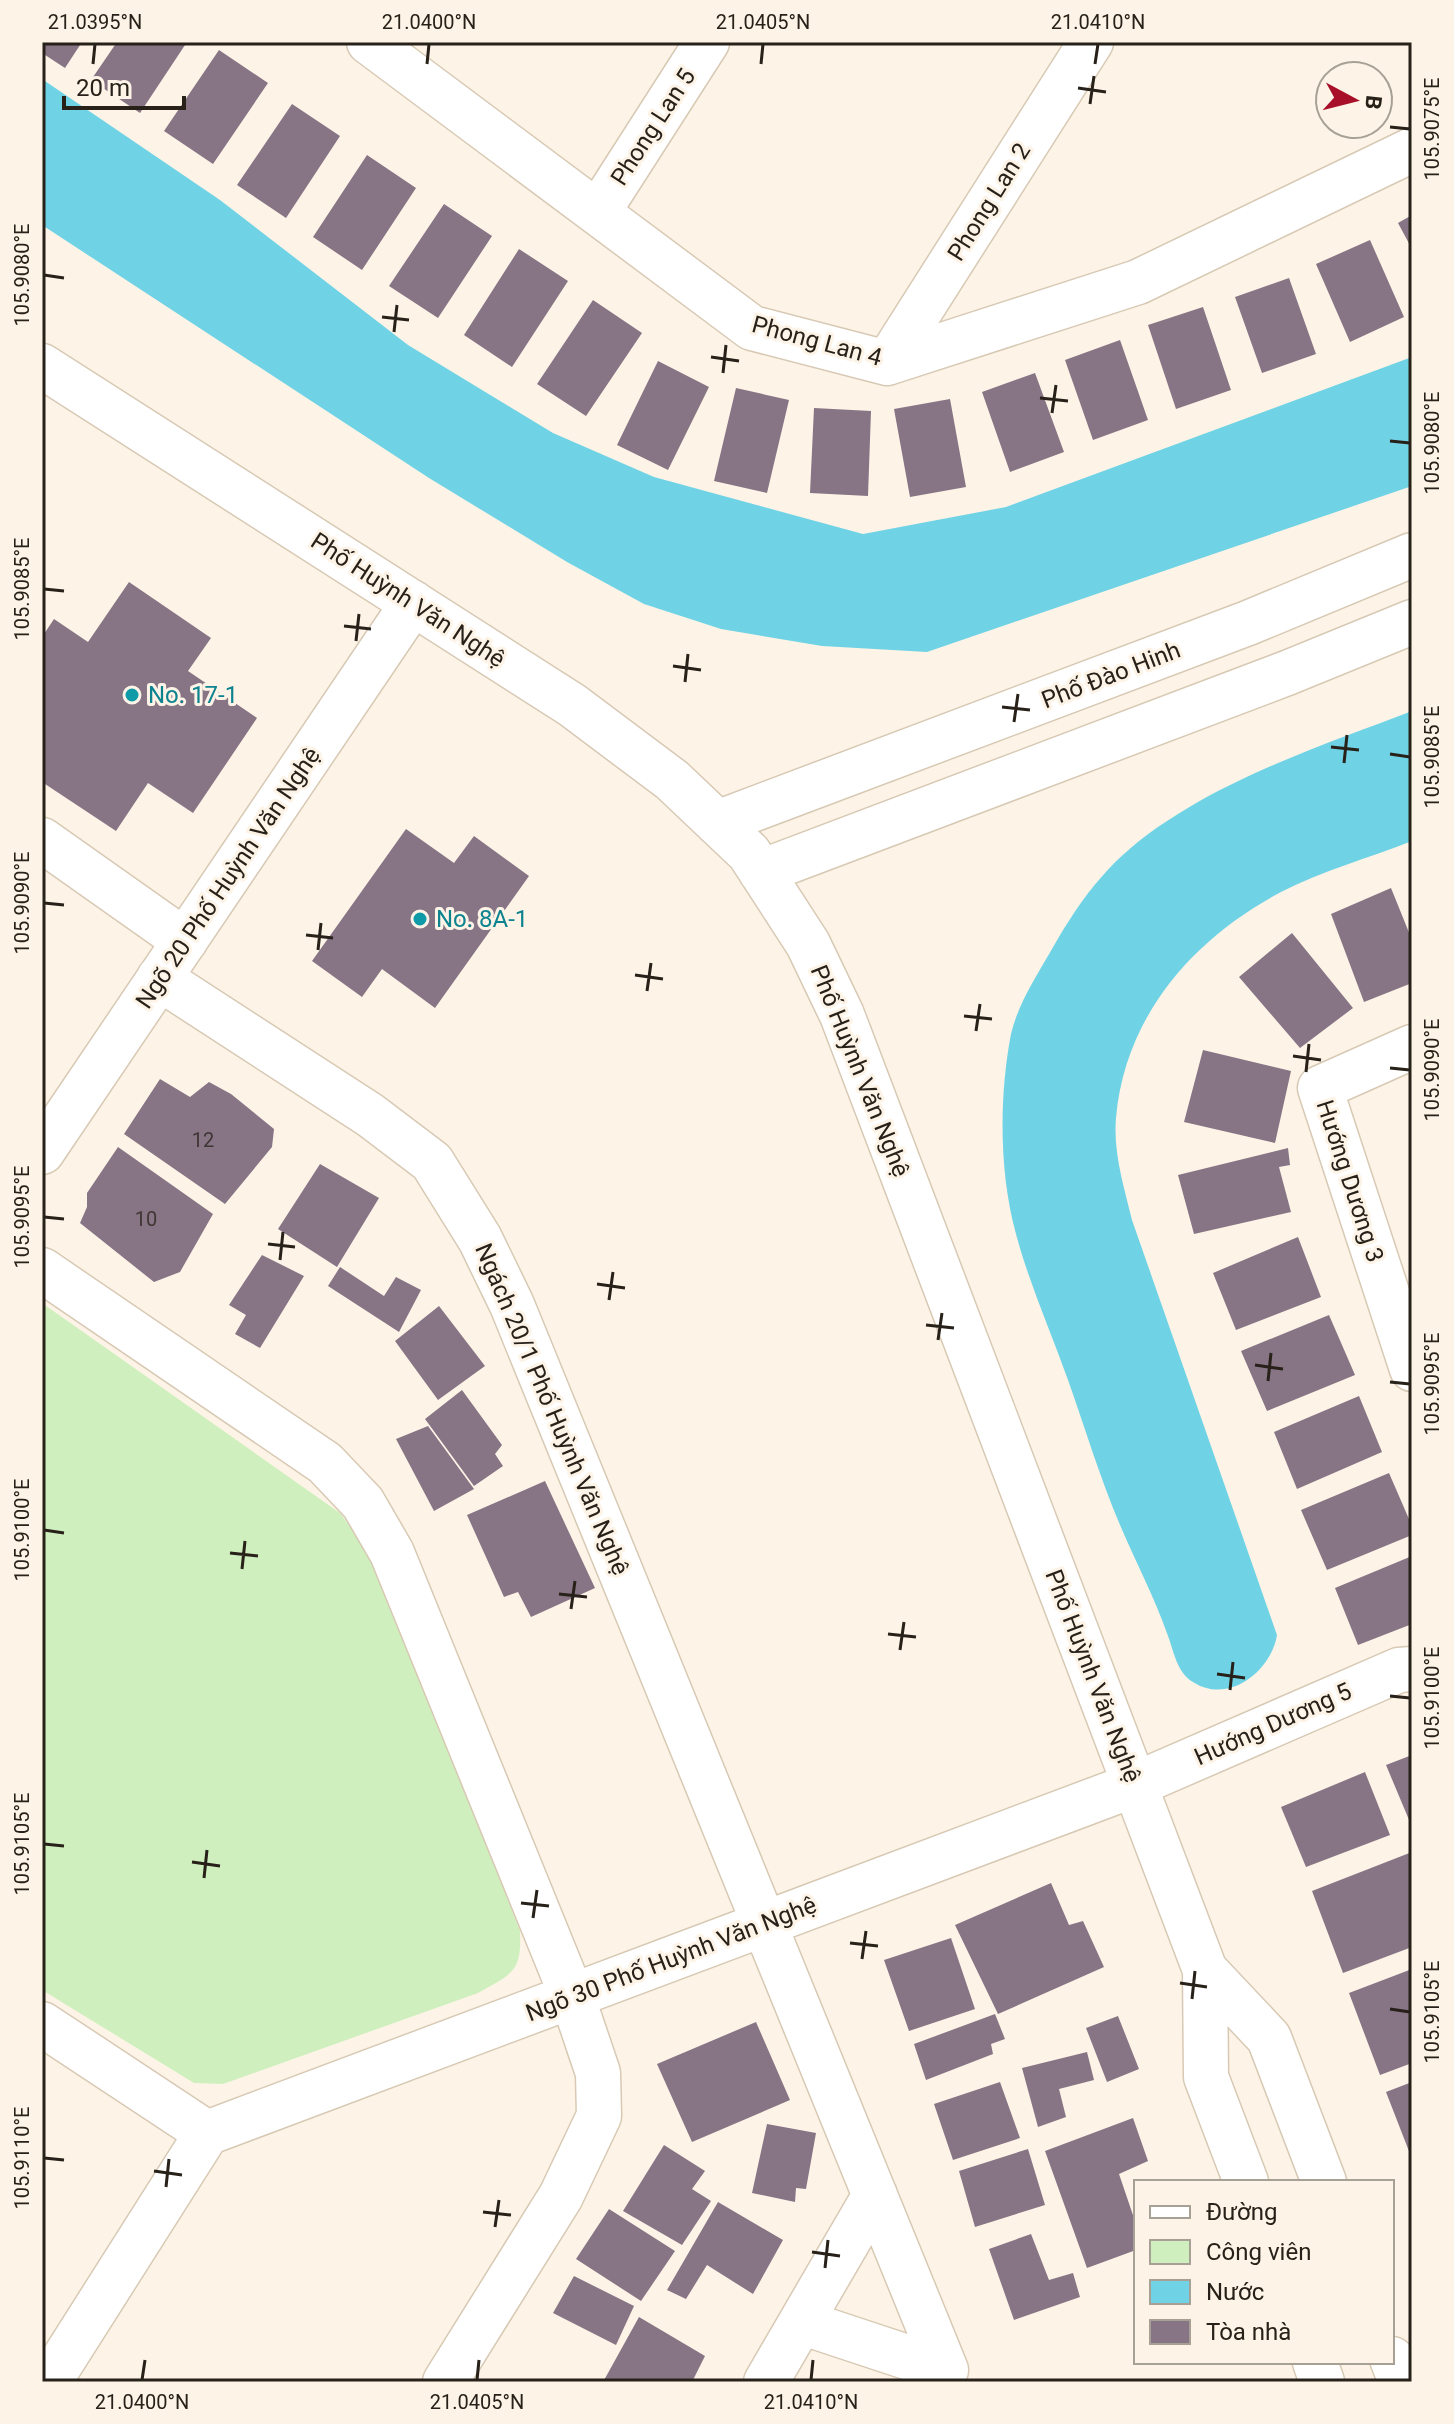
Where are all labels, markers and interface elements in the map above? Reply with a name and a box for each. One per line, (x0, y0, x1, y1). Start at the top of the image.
text: 21.0395°N (48, 10, 142, 34)
text: 21.0400°N (382, 10, 476, 34)
text: 21.0405°N (716, 10, 810, 34)
text: 21.0410°N (1051, 10, 1145, 34)
scale bar (64, 60, 184, 110)
north arrow (1314, 60, 1394, 140)
street label: Phong Lan 5 (605, 63, 701, 191)
text: 20 m (76, 74, 130, 102)
text: 105.9075°E (1420, 78, 1444, 180)
text: B (1360, 94, 1387, 111)
street label: Phong Lan 2 (942, 138, 1036, 266)
text: 105.9080°E (10, 224, 34, 326)
street label: Phong Lan 4 (749, 310, 885, 372)
text: 105.9080°E (1420, 392, 1444, 494)
street label: Phố Huỳnh Văn Nghệ (306, 527, 510, 673)
text: 105.9085°E (10, 538, 34, 640)
street label: Phố Đào Hinh (1038, 636, 1184, 714)
place label: No. 17-1 (148, 681, 238, 709)
marker: No. 17-1 (123, 686, 141, 704)
text: 105.9085°E (1420, 706, 1444, 808)
street label: Ngõ 20 Phố Huỳnh Văn Nghệ (130, 742, 326, 1014)
text: 105.9090°E (10, 852, 34, 954)
place label: No. 8A-1 (436, 905, 528, 933)
marker: No. 8A-1 (411, 910, 429, 928)
street label: Phố Huỳnh Văn Nghệ (805, 961, 915, 1181)
text: 105.9090°E (1420, 1019, 1444, 1121)
street label: Hướng Dương 3 (1311, 1096, 1389, 1266)
house number: 12 (192, 1128, 214, 1152)
text: 105.9095°E (10, 1166, 34, 1268)
house number: 10 (135, 1207, 157, 1231)
street label: Ngách 20/1 Phố Huỳnh Văn Nghệ (469, 1239, 635, 1579)
text: 105.9095°E (1420, 1333, 1444, 1435)
text: 105.9100°E (10, 1479, 34, 1581)
street label: Phố Huỳnh Văn Nghệ (1039, 1566, 1147, 1786)
text: 105.9100°E (1420, 1647, 1444, 1749)
street label: Hướng Dương 5 (1190, 1677, 1356, 1771)
text: 105.9105°E (10, 1793, 34, 1895)
street label: Ngõ 30 Phố Huỳnh Văn Nghệ (522, 1891, 820, 2027)
text: 105.9105°E (1420, 1961, 1444, 2063)
text: 105.9110°E (10, 2107, 34, 2209)
legend (1134, 2180, 1394, 2364)
text: Đường (1206, 2198, 1277, 2226)
text: Công viên (1206, 2238, 1311, 2266)
text: Nước (1206, 2278, 1264, 2306)
text: Tòa nhà (1206, 2318, 1291, 2346)
text: 21.0400°N (95, 2390, 189, 2414)
text: 21.0405°N (430, 2390, 524, 2414)
text: 21.0410°N (764, 2390, 858, 2414)

